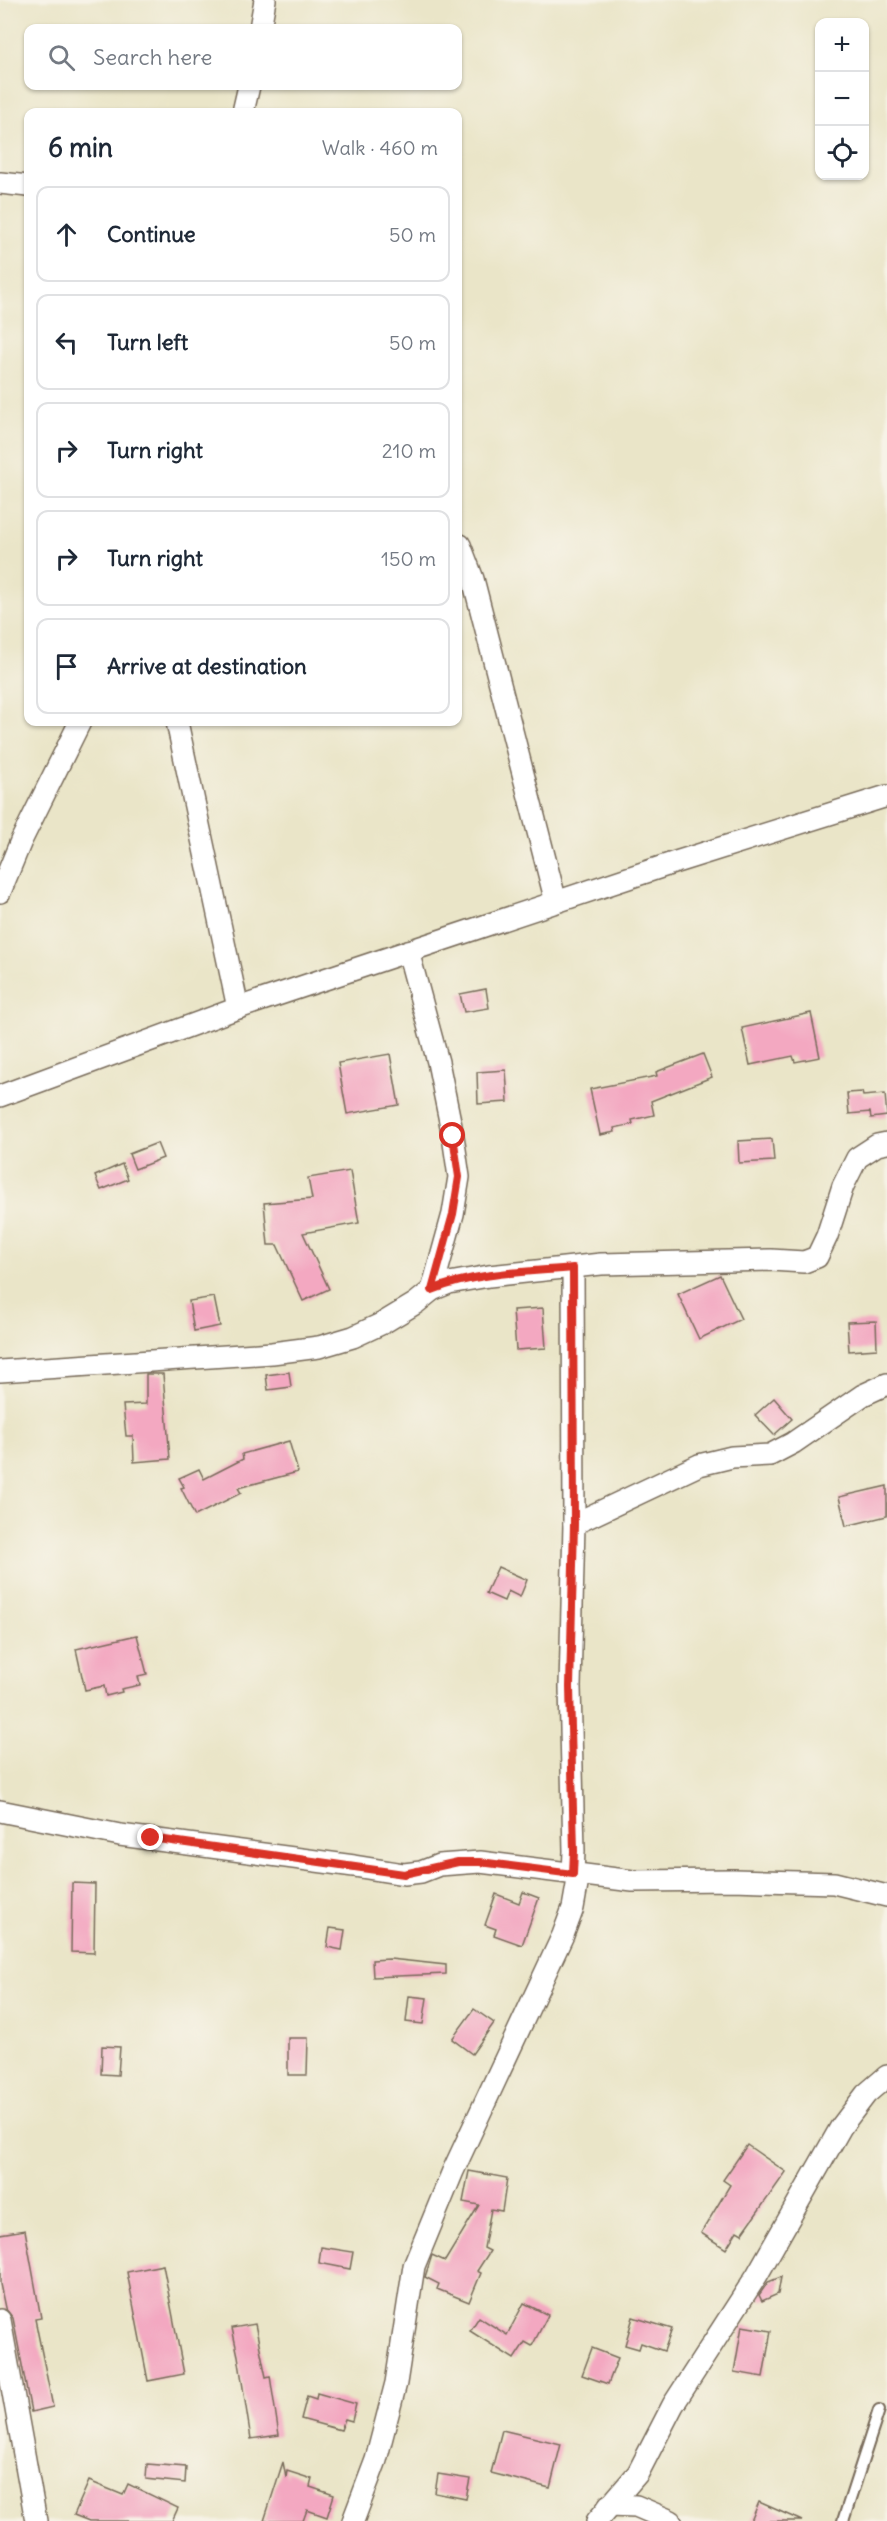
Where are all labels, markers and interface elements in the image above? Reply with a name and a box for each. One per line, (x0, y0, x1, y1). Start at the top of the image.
map controls (815, 18, 869, 180)
button: + (815, 18, 869, 72)
search box (24, 24, 462, 90)
icon: search (45, 41, 78, 74)
text: Search here (93, 43, 212, 71)
button: − (815, 72, 869, 126)
button: locate (815, 126, 869, 180)
text: 6 min (48, 131, 113, 164)
text: Walk · 460 m (322, 135, 438, 160)
icon: ahead (50, 218, 83, 251)
text: Continue (107, 220, 196, 248)
text: 50 m (389, 222, 436, 247)
icon: left (50, 326, 83, 359)
text: Turn left (107, 328, 188, 356)
text: 50 m (389, 330, 436, 355)
icon: right (50, 434, 83, 467)
text: Turn right (107, 436, 203, 464)
text: 210 m (382, 438, 436, 463)
icon: right (50, 542, 83, 575)
text: Turn right (107, 544, 203, 572)
text: 150 m (381, 546, 436, 571)
icon: arrive (50, 650, 83, 683)
text: Arrive at destination (107, 652, 307, 680)
route start (439, 1122, 465, 1148)
route end (137, 1824, 163, 1850)

